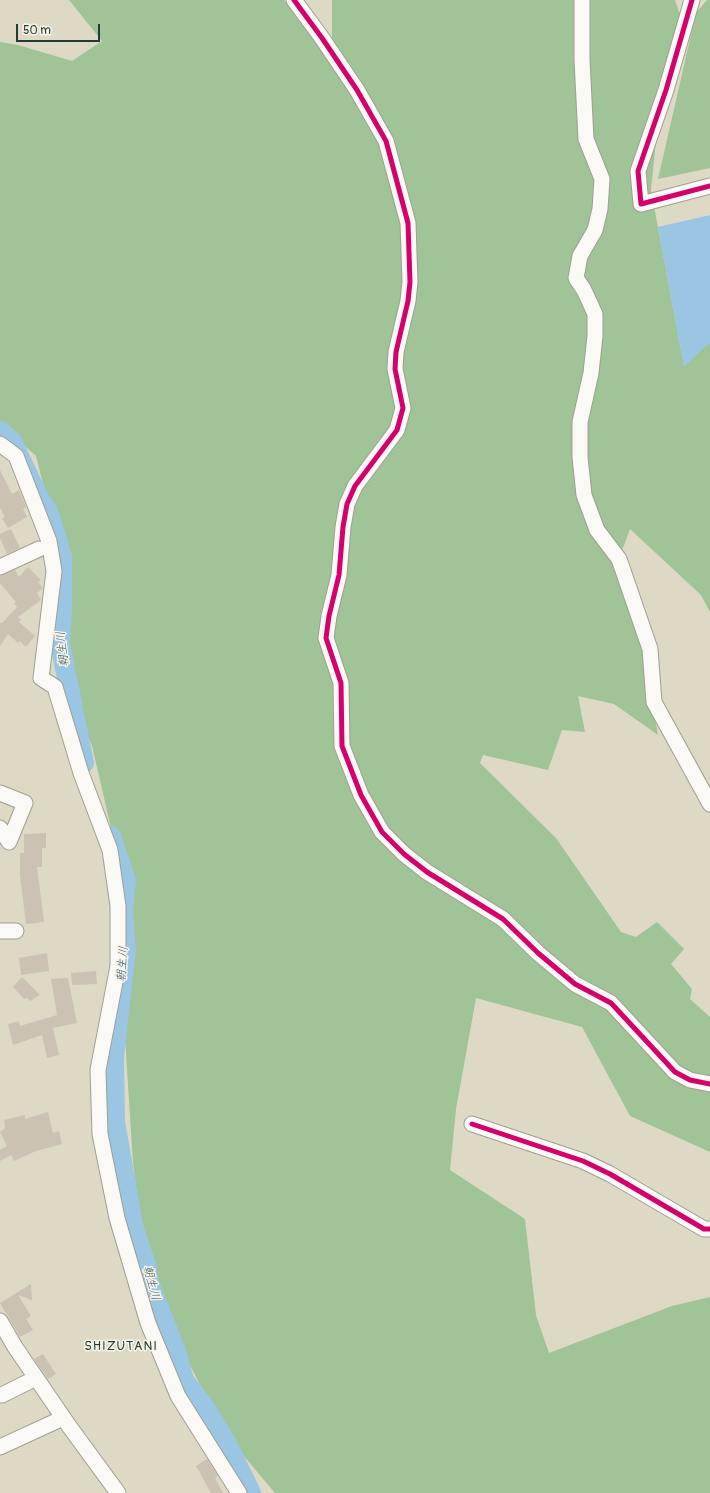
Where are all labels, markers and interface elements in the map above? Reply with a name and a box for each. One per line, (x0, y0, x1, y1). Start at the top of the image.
scale bar (18, 16, 102, 42)
text: 50 m (23, 23, 51, 38)
water label: 朝生川 (54, 630, 72, 668)
water label: 朝生川 (115, 946, 131, 982)
water label: 朝生川 (139, 1264, 163, 1302)
district label: SHIZUTANI (84, 1339, 158, 1355)

